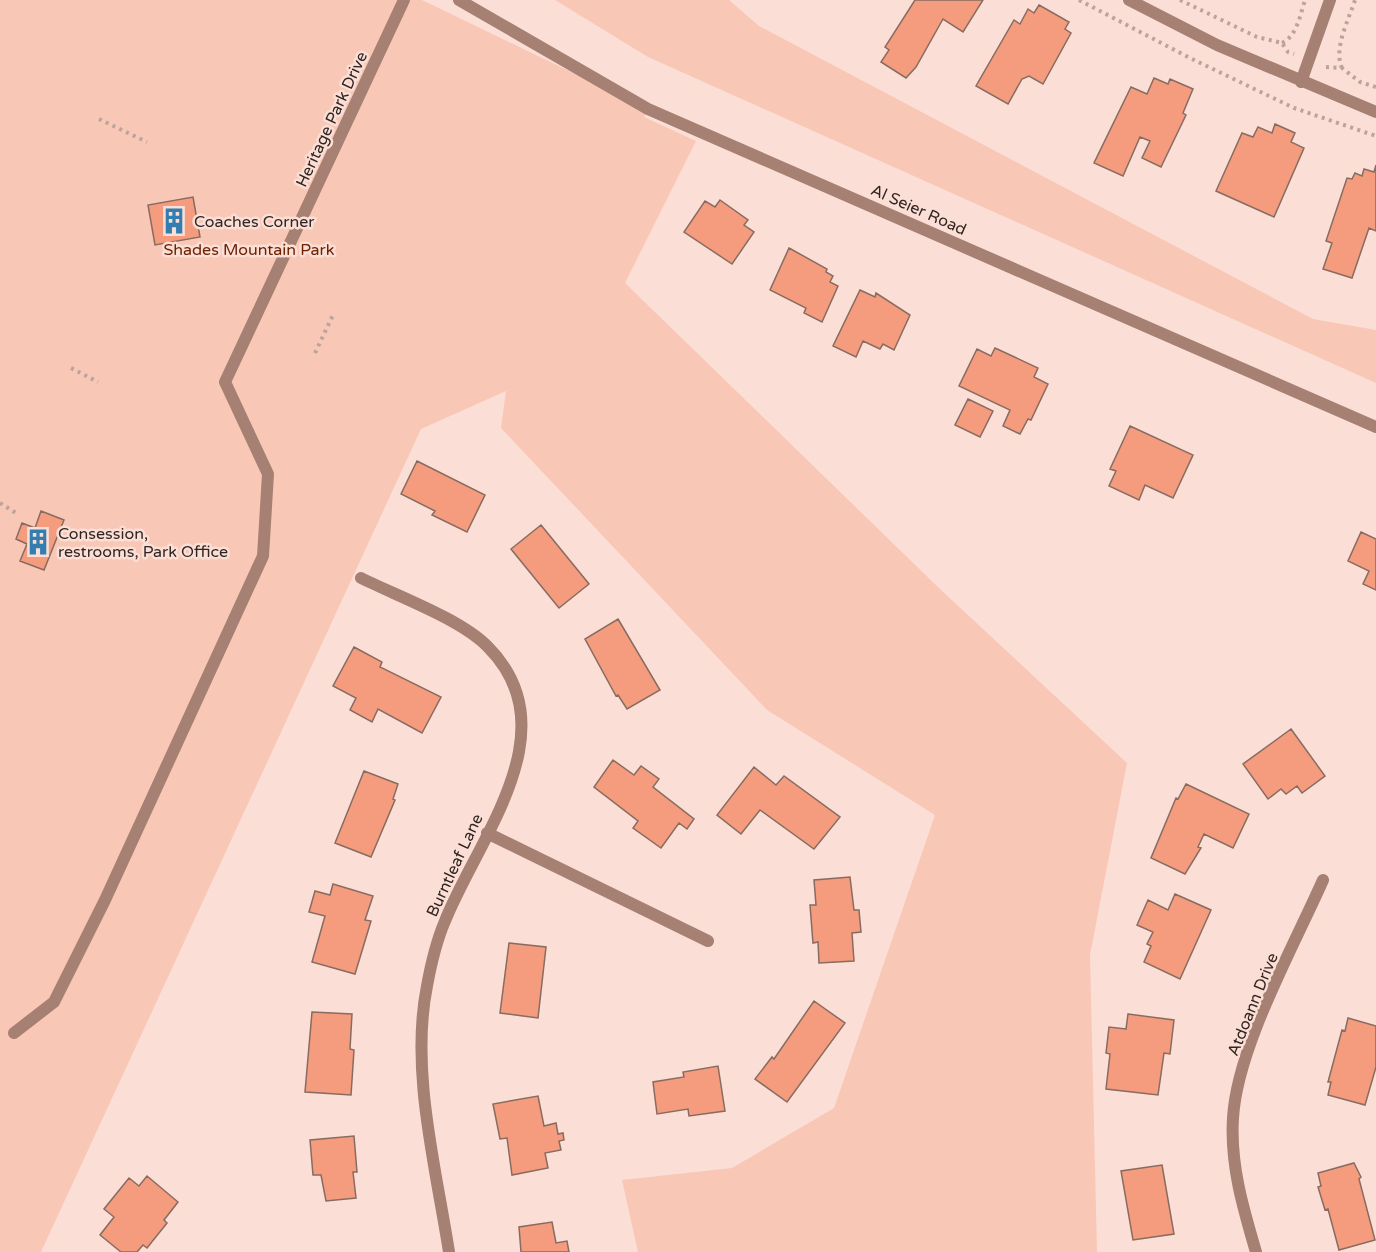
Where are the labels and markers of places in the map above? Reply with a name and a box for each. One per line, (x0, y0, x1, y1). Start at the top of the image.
building icon: Coaches Corner (159, 206, 189, 236)
place label: Coaches Corner (194, 212, 315, 232)
place label: Consession, restrooms, Park Office (58, 524, 228, 562)
building icon: Consession, restrooms, Park Office (23, 527, 53, 557)

